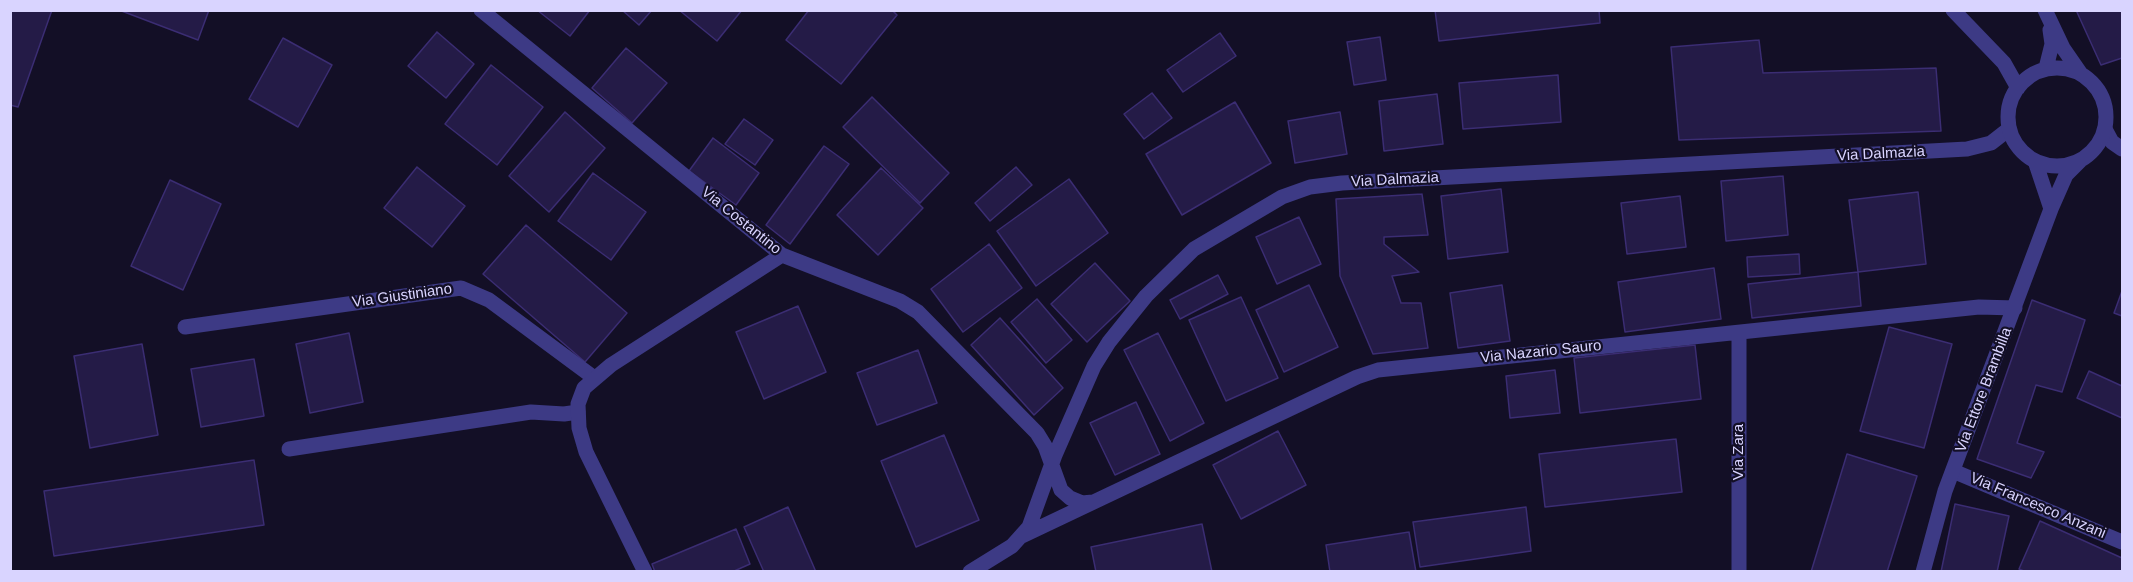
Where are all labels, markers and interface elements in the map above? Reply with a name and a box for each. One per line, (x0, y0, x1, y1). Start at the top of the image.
street label: Via Dalmazia (1837, 143, 1925, 165)
street label: Via Dalmazia (1351, 169, 1439, 191)
street label: Via Costantino (698, 183, 784, 259)
street label: Via Giustiniano (351, 280, 453, 312)
street label: Via Ettore Brambilla (1952, 325, 2016, 455)
street label: Via Nazario Sauro (1480, 337, 1602, 367)
street label: Via Zara (1730, 424, 1748, 480)
street label: Via Francesco Anzani (1967, 469, 2109, 543)

